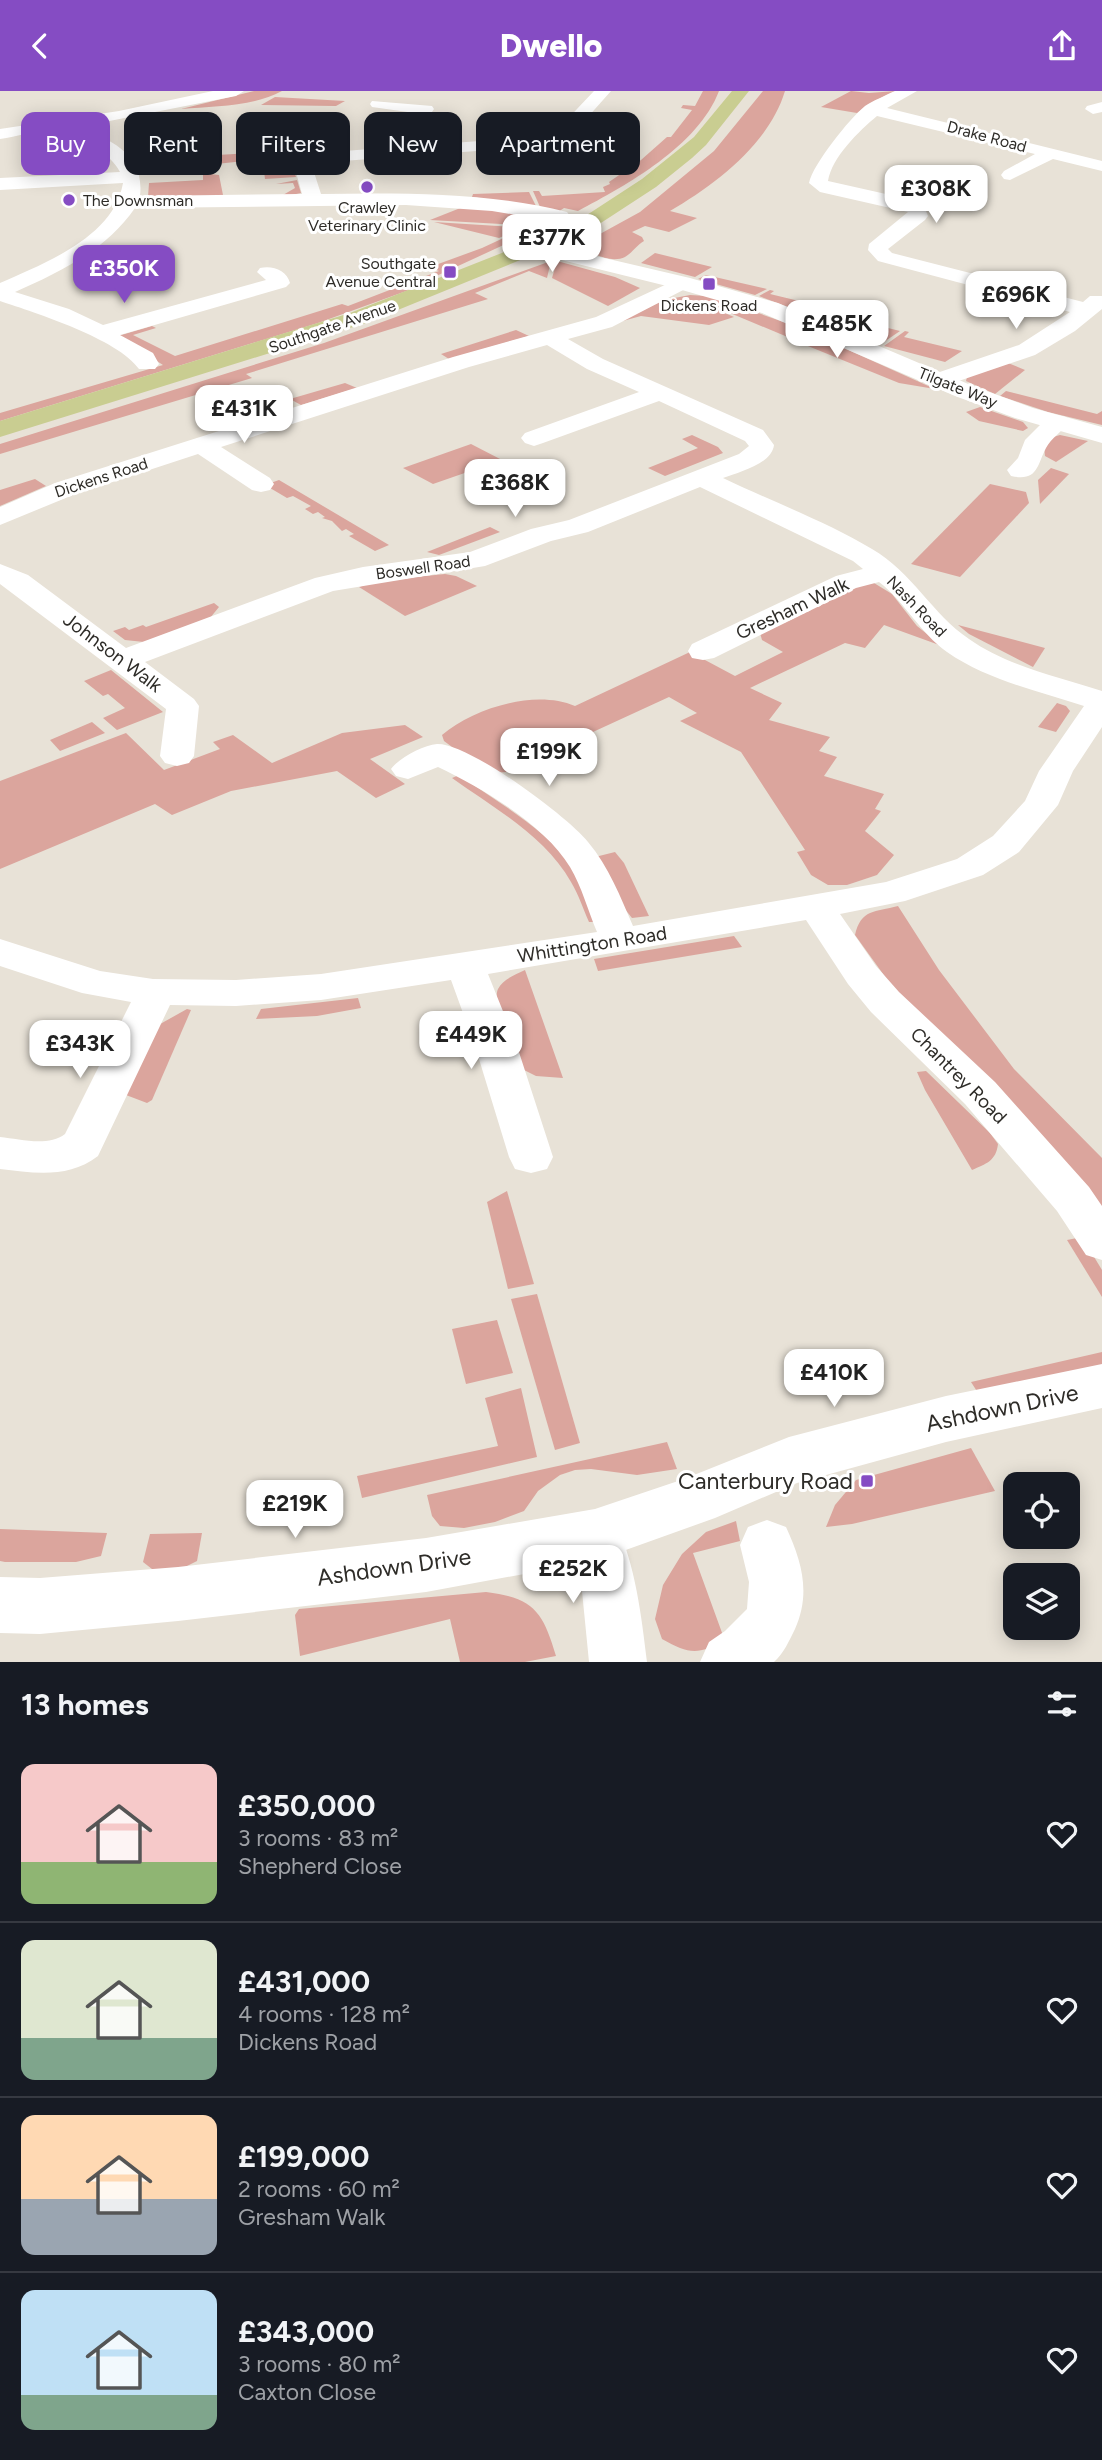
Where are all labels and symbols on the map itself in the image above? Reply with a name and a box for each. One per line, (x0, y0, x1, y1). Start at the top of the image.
street label: Drake Road (945, 117, 1029, 156)
pin: £308K (887, 165, 985, 225)
marker: Crawley Veterinary Clinic (359, 179, 375, 195)
place label: The Downsman (83, 191, 193, 210)
marker: The Downsman (61, 192, 77, 208)
place label: Crawley Veterinary Clinic (308, 198, 426, 235)
pin: £377K (503, 215, 601, 274)
pin: £350K (75, 245, 173, 305)
place label: Southgate Avenue Central (326, 254, 436, 291)
marker: Southgate Avenue Central (442, 264, 458, 280)
pin: £696K (967, 271, 1065, 331)
marker: Dickens Road (701, 276, 717, 292)
street label: Southgate Avenue (266, 296, 399, 357)
place label: Dickens Road (661, 296, 757, 315)
pin: £485K (788, 301, 886, 360)
street label: Tilgate Way (916, 363, 1001, 412)
pin: £431K (195, 385, 293, 445)
street label: Dickens Road (52, 453, 150, 501)
pin: £368K (466, 459, 564, 519)
street label: Boswell Road (374, 551, 472, 584)
street label: Gresham Walk (732, 572, 853, 645)
street label: Nash Road (883, 572, 950, 641)
street label: Johnson Walk (59, 608, 167, 697)
pin: £199K (500, 729, 598, 788)
street label: Whittington Road (516, 921, 668, 968)
pin: £449K (422, 1011, 520, 1071)
pin: £343K (31, 1021, 129, 1080)
street label: Chantrey Road (906, 1022, 1012, 1128)
pin: £410K (785, 1349, 883, 1409)
street label: Ashdown Drive (923, 1378, 1081, 1438)
place label: Canterbury Road (678, 1467, 853, 1495)
marker: Canterbury Road (859, 1473, 875, 1489)
pin: £219K (246, 1481, 344, 1540)
street label: Ashdown Drive (315, 1542, 473, 1592)
pin: £252K (524, 1545, 622, 1605)

